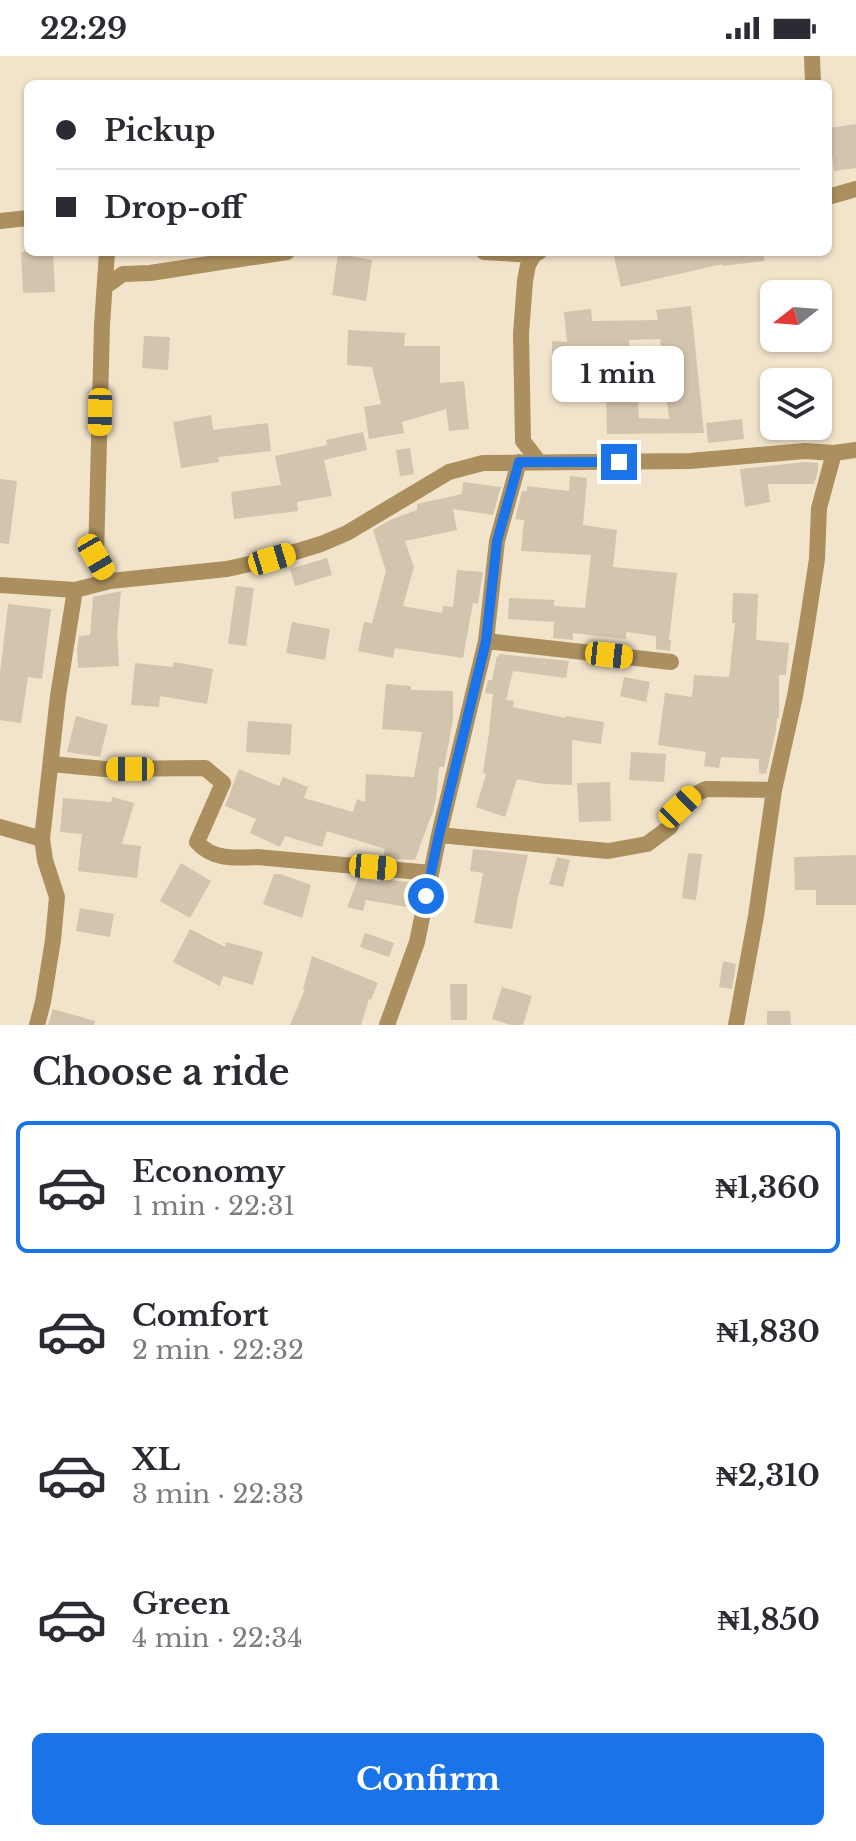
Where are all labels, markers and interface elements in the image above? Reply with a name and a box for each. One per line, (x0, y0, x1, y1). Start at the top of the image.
text: 22:29 (40, 10, 127, 47)
text: Pickup (104, 112, 215, 149)
text: Drop-off (104, 189, 244, 226)
north arrow (760, 280, 832, 352)
map controls (760, 280, 832, 440)
callout: 1 min (553, 346, 685, 402)
text: 1 min (580, 358, 656, 390)
button: layers (760, 368, 832, 440)
car (88, 388, 112, 436)
route end (601, 444, 637, 480)
car (74, 530, 118, 584)
car (246, 541, 298, 577)
car (584, 641, 634, 669)
car (106, 757, 154, 781)
car (654, 782, 706, 832)
car (348, 853, 398, 881)
route start (408, 878, 444, 914)
text: Choose a ride (32, 1050, 289, 1095)
icon: car (36, 1151, 108, 1223)
text: Economy (132, 1153, 285, 1190)
text: ₦1,360 (715, 1169, 820, 1206)
text: 1 min · 22:31 (132, 1190, 295, 1222)
icon: car (36, 1295, 108, 1367)
text: Comfort (132, 1297, 269, 1334)
text: ₦1,830 (717, 1313, 820, 1350)
text: 2 min · 22:32 (132, 1334, 304, 1366)
icon: car (36, 1439, 108, 1511)
text: XL (132, 1441, 180, 1478)
text: ₦2,310 (716, 1457, 820, 1494)
text: 3 min · 22:33 (132, 1478, 304, 1510)
icon: car (36, 1583, 108, 1655)
text: Green (132, 1585, 230, 1622)
text: ₦1,850 (718, 1601, 820, 1638)
text: 4 min · 22:34 (132, 1622, 302, 1654)
button: Confirm (32, 1733, 824, 1825)

